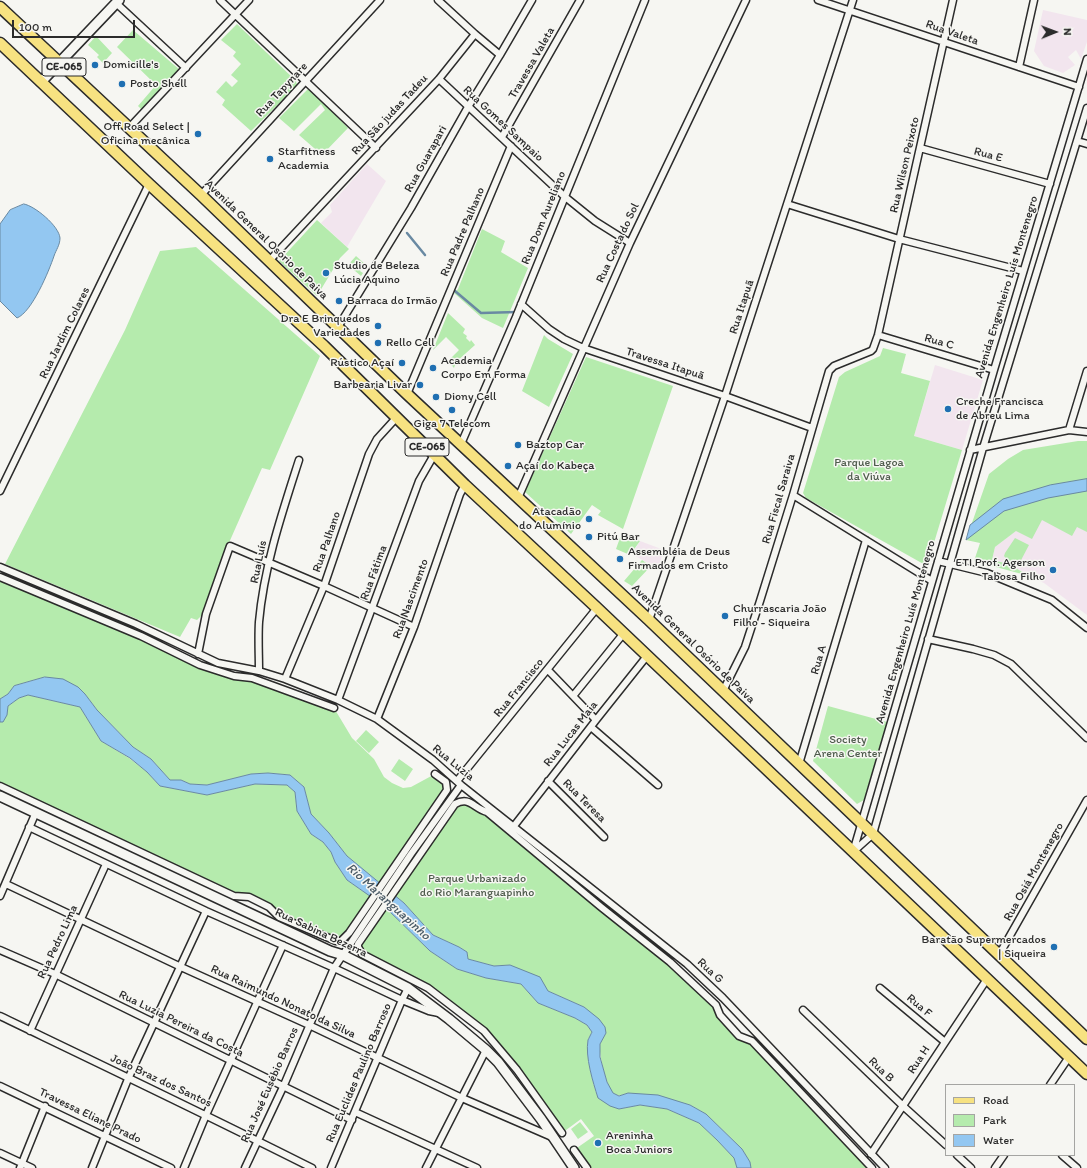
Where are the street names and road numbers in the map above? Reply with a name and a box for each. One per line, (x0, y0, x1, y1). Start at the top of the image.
street label: Rua Valeta (924, 17, 980, 49)
street label: Travessa Valeta (506, 25, 558, 101)
road number: CE-065 (42, 58, 86, 76)
street label: Rua Tapynare (253, 60, 311, 120)
street label: Rua São judas Tadeu (349, 72, 431, 158)
street label: Rua Gomes Sampaio (460, 83, 546, 165)
street label: Rua Wilson Peixoto (887, 116, 923, 214)
street label: Rua Guarapari (402, 123, 450, 195)
street label: Rua E (972, 144, 1004, 166)
street label: Rua Dom Aureliano (519, 169, 569, 267)
street label: Avenida General Osório de Paiva (201, 177, 331, 303)
street label: Rua Padre Palhano (438, 185, 488, 279)
street label: Avenida Engenheiro Luís Montenegro (972, 194, 1042, 380)
street label: Rua Costa do Sol (593, 201, 643, 285)
street label: Rua Itapuã (726, 278, 758, 336)
street label: Rua Jardim Colares (37, 285, 93, 381)
street label: Rua C (922, 331, 956, 353)
street label: Travessa Itapuã (624, 345, 706, 383)
road number: CE-065 (405, 438, 449, 456)
street label: Rua Fiscal Saraiva (759, 452, 799, 546)
street label: Rua Palhano (310, 510, 344, 574)
street label: Rua Luís (247, 539, 271, 585)
street label: Avenida Engenheiro Luís Montenegro (873, 539, 939, 725)
street label: Rua Fátima (357, 543, 391, 603)
street label: Rua Nascimento (390, 557, 432, 641)
street label: Avenida General Osório de Paiva (628, 581, 758, 707)
street label: Rua A (808, 644, 830, 676)
street label: Rua Francisco (491, 656, 547, 720)
street label: Rua Lucas Maia (541, 698, 601, 770)
street label: Rua Luzia (429, 742, 477, 784)
street label: Rua Teresa (559, 776, 609, 826)
street label: Rua Osiá Montenegro (1001, 820, 1067, 924)
street label: Rua Pedro Lima (35, 903, 81, 981)
street label: Rua Sabina Bezerra (272, 905, 370, 961)
street label: Rua G (694, 955, 726, 987)
street label: Rua Raimundo Nonato da Silva (208, 962, 358, 1042)
street label: Rua Luzia Pereira da Costa (116, 987, 246, 1061)
street label: Rua F (903, 991, 935, 1021)
street label: Rua Euclides Paulino Barroso (323, 1001, 395, 1145)
street label: Rua José Eusébio Barros (238, 1025, 302, 1145)
street label: Rua H (905, 1043, 933, 1077)
street label: João Braz dos Santos (108, 1051, 214, 1111)
street label: Rua B (865, 1054, 897, 1086)
street label: Travessa Eliane Prado (36, 1085, 144, 1147)

